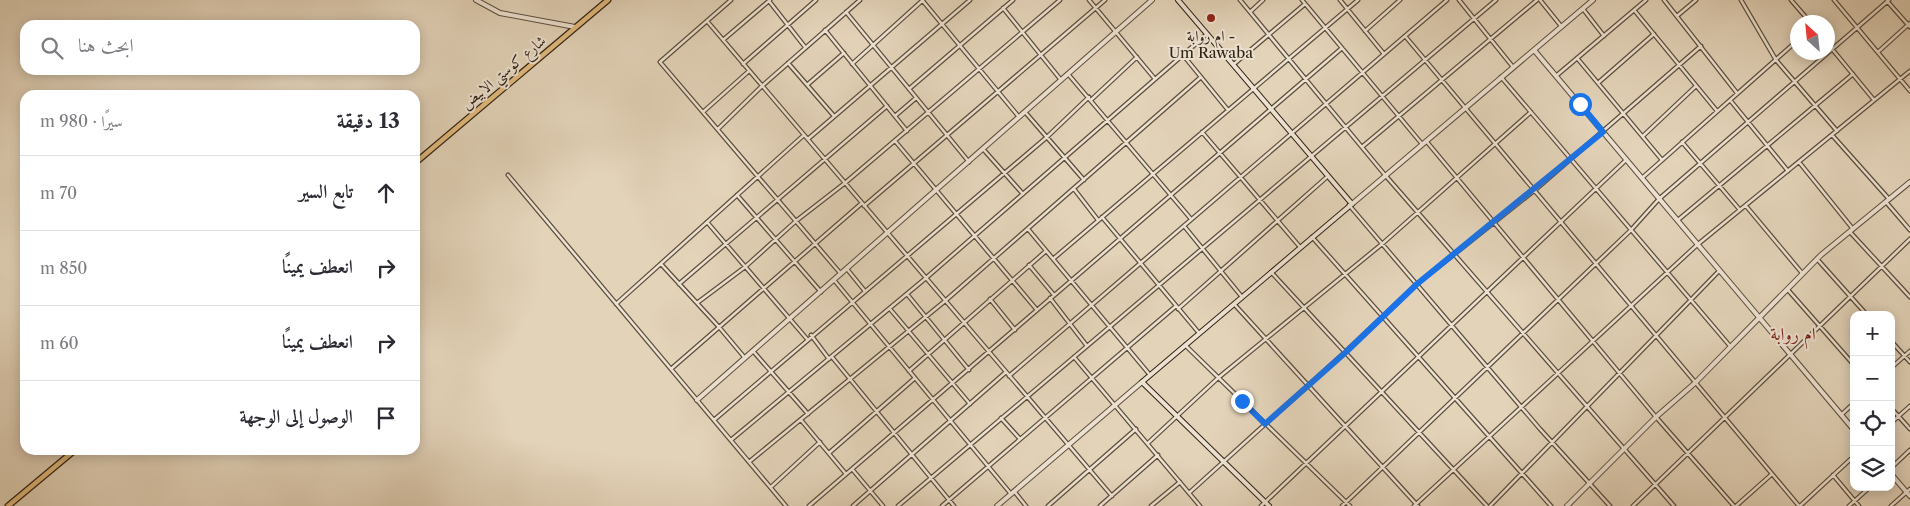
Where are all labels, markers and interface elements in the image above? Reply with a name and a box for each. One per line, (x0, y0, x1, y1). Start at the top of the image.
marker: ام روابة - Um Rawaba (1205, 12, 1217, 24)
north arrow (1790, 15, 1835, 60)
search box (20, 20, 420, 75)
place label: ام روابة - Um Rawaba (1169, 26, 1253, 62)
street label: شارع كوستي الابيض (457, 31, 553, 117)
icon: search (38, 34, 66, 62)
text: ابحث هنا (78, 34, 134, 57)
route start (1569, 93, 1592, 116)
text: 13 دقيقة (337, 108, 400, 133)
text: سيرًا · 980 m (40, 111, 123, 131)
icon: ahead (372, 179, 400, 207)
text: تابع السير (299, 180, 353, 203)
text: 70 m (40, 183, 77, 203)
icon: right (372, 254, 400, 282)
text: انعطف يمينًا (282, 255, 353, 278)
text: 850 m (40, 258, 87, 278)
map controls (1850, 311, 1895, 491)
button: + (1850, 311, 1895, 356)
district label: ام روابة (1770, 323, 1816, 350)
icon: right (372, 329, 400, 357)
text: انعطف يمينًا (282, 330, 353, 353)
text: 60 m (40, 333, 79, 353)
button: − (1850, 356, 1895, 401)
route end (1231, 390, 1254, 413)
button: locate (1850, 401, 1895, 446)
icon: arrive (372, 404, 400, 432)
text: الوصول إلى الوجهة (239, 405, 353, 428)
button: layers (1850, 446, 1895, 491)

